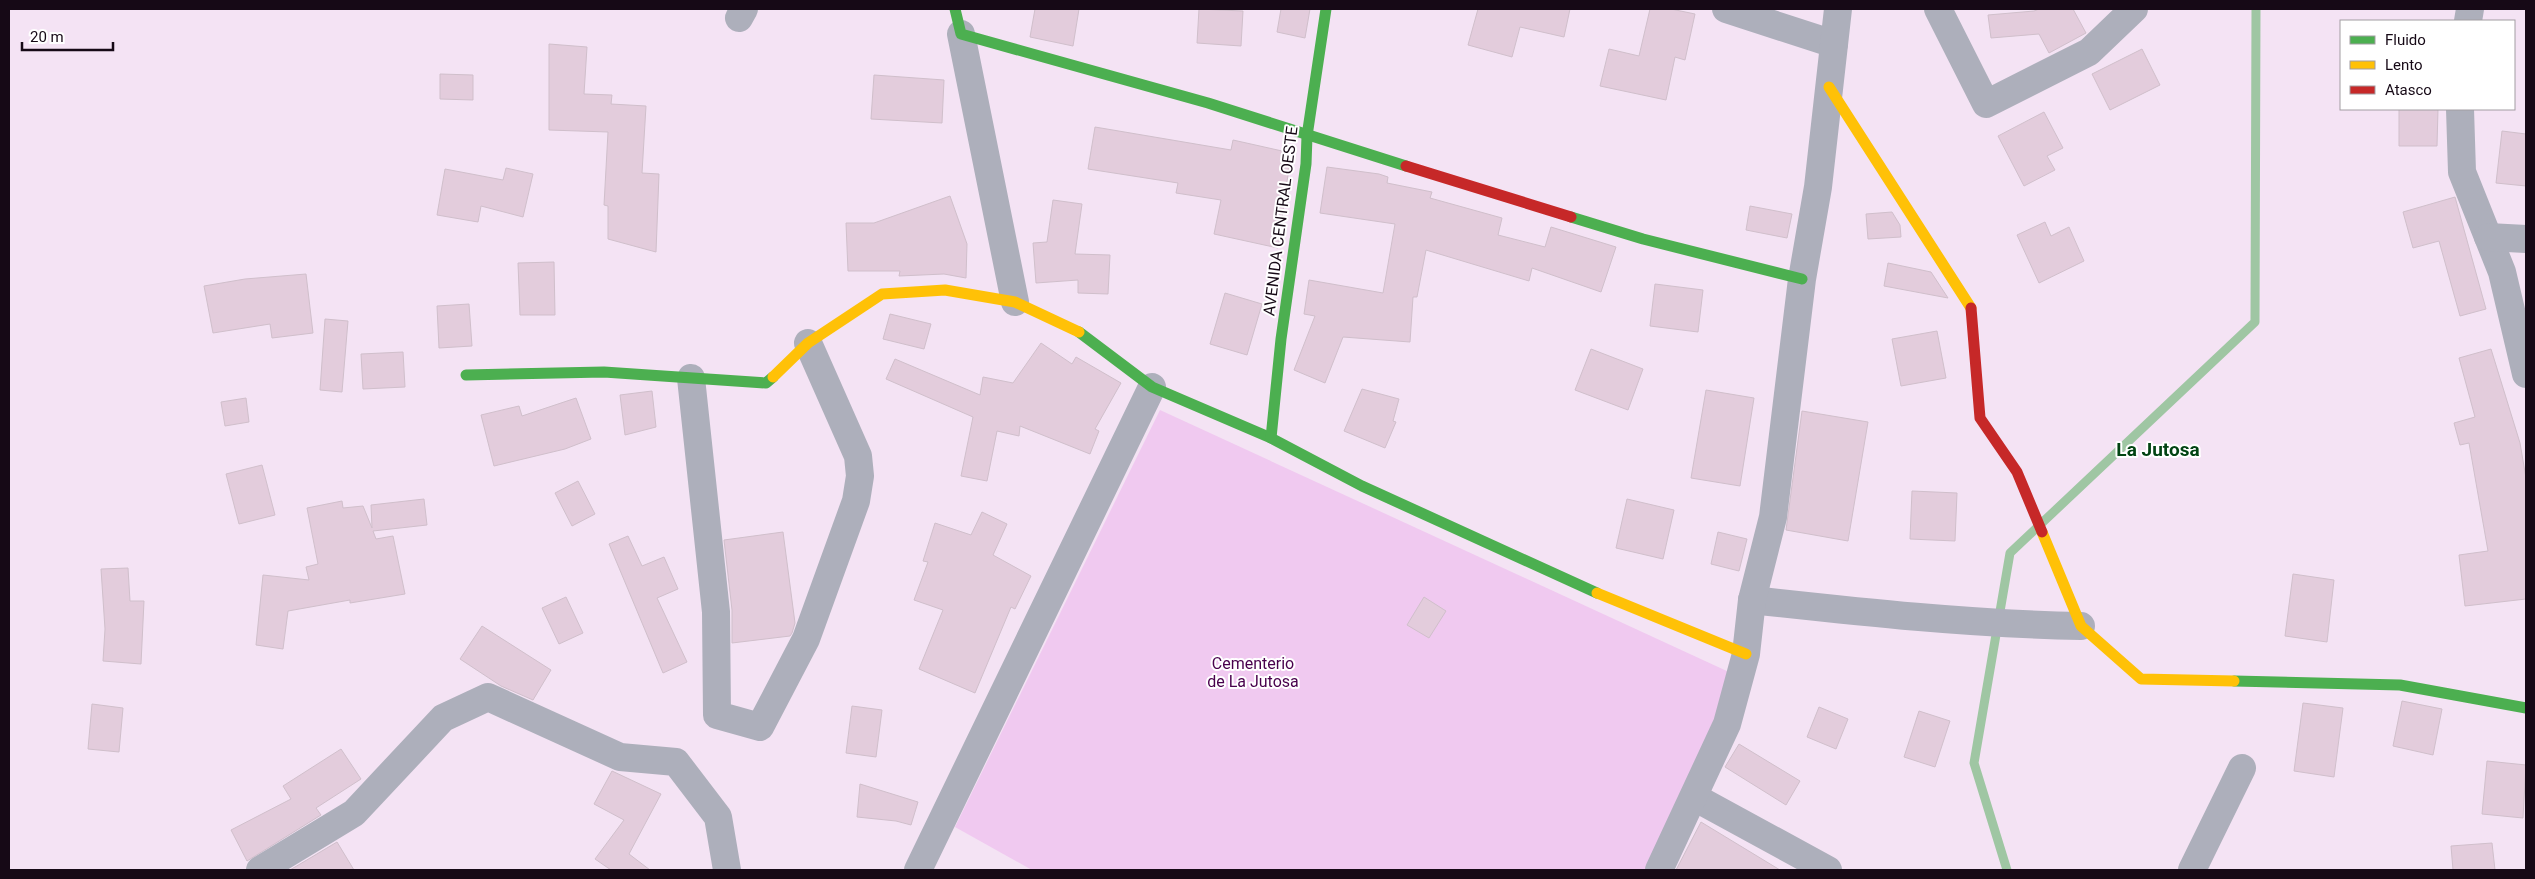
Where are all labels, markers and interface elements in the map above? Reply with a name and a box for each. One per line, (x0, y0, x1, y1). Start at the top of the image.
scale bar (22, 20, 114, 52)
legend (2340, 20, 2515, 110)
text: 20 m (30, 28, 64, 46)
text: Fluido (2385, 31, 2426, 49)
text: Lento (2385, 56, 2423, 74)
text: Atasco (2385, 81, 2432, 99)
street label: AVENIDA CENTRAL OESTE (1259, 125, 1302, 317)
district label: La Jutosa (2116, 438, 2200, 461)
park label: Cementerio de La Jutosa (1207, 654, 1299, 691)

